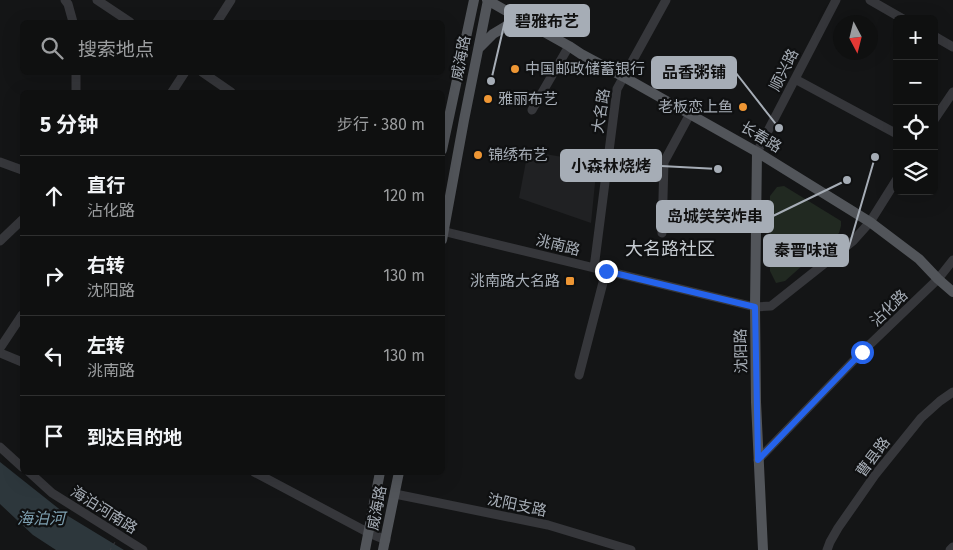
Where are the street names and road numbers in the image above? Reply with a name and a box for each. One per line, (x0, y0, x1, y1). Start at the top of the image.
street label: 威海路 (448, 34, 474, 82)
street label: 顺兴路 (766, 46, 802, 94)
street label: 大名路 (589, 87, 613, 135)
street label: 长春路 (737, 118, 785, 156)
street label: 洮南路 (534, 231, 582, 259)
street label: 沾化路 (867, 286, 911, 330)
street label: 沈阳路 (732, 328, 750, 374)
street label: 曹县路 (852, 434, 894, 480)
street label: 海泊河南路 (67, 482, 141, 538)
street label: 威海路 (364, 484, 390, 532)
street label: 沈阳支路 (486, 490, 548, 520)

